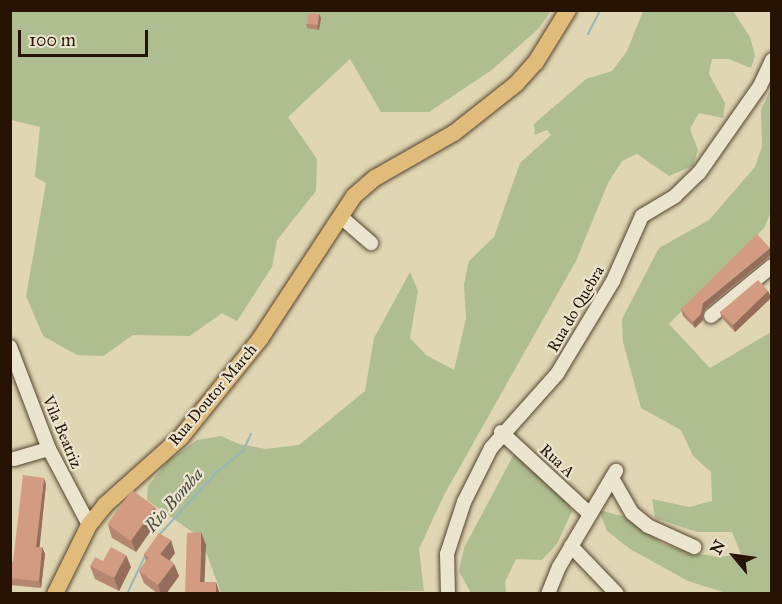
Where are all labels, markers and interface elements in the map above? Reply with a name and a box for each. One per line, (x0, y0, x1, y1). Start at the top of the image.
scale bar (21, 18, 152, 56)
text: 100 m (29, 29, 76, 51)
street label: Rua do Quebra (544, 262, 608, 356)
street label: Rua Doutor March (165, 340, 261, 450)
street label: Vila Beatriz (38, 393, 86, 471)
street label: Rua A (536, 440, 578, 482)
water label: Rio Bomba (140, 464, 208, 536)
north arrow (704, 526, 764, 586)
text: N (706, 536, 729, 558)

